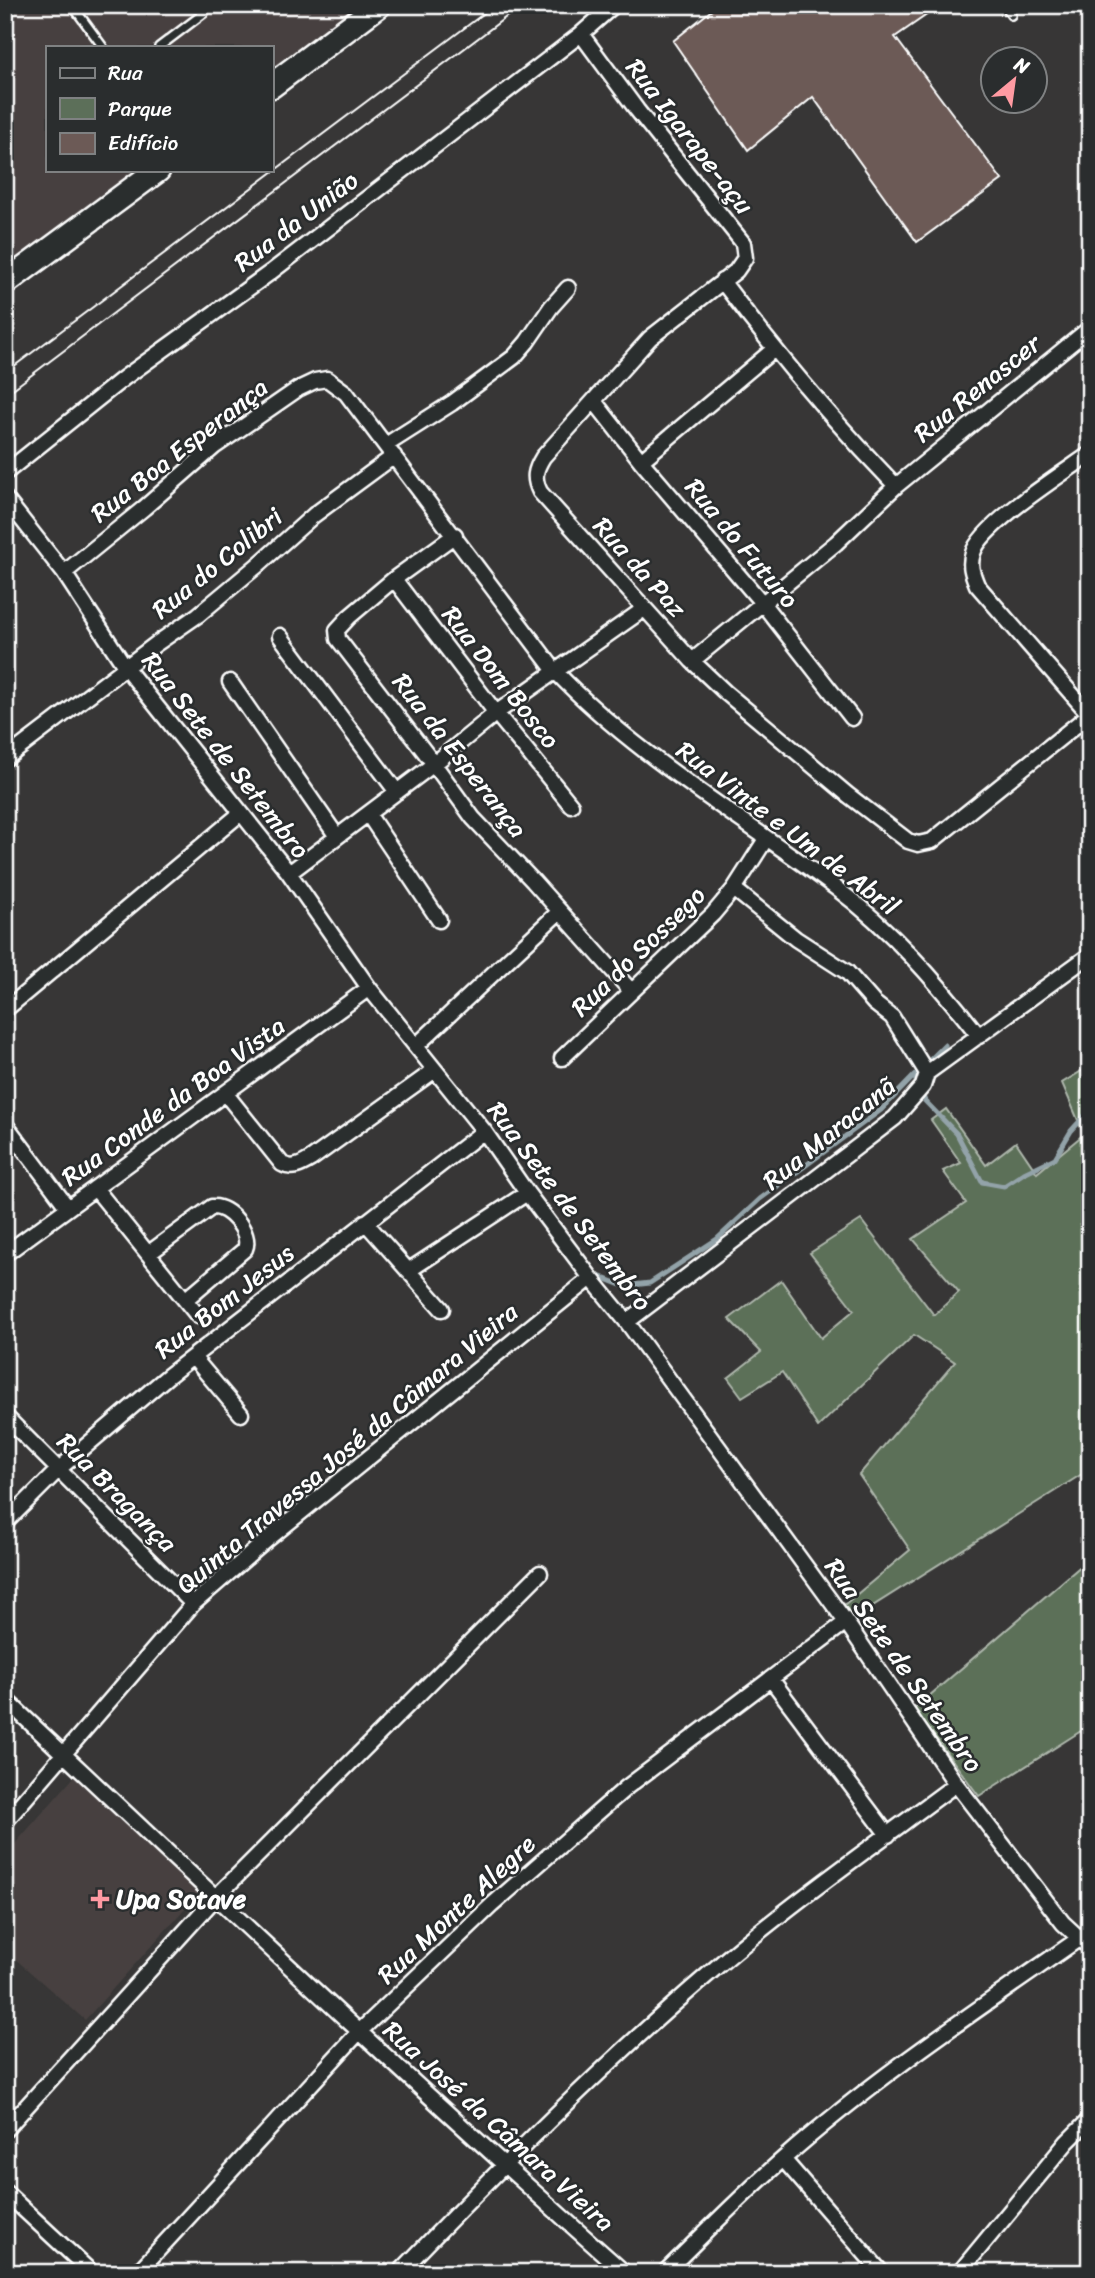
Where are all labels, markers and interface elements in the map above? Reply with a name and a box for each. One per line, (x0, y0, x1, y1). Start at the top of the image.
legend (46, 46, 273, 172)
north arrow (979, 46, 1050, 116)
street label: Rua Igarape-açu (614, 47, 766, 225)
text: N (1007, 47, 1036, 84)
text: Rua (108, 54, 143, 92)
text: Parque (108, 90, 172, 128)
text: Edifício (108, 124, 178, 162)
street label: Rua da União (223, 158, 369, 284)
street label: Rua Renascer (903, 321, 1052, 454)
street label: Rua Boa Esperança (80, 365, 278, 535)
street label: Rua do Futuro (673, 467, 811, 619)
street label: Rua do Colibri (141, 495, 294, 631)
street label: Rua da Paz (581, 505, 699, 629)
street label: Rua Dom Bosco (430, 595, 572, 759)
street label: Rua Sete de Setembro (130, 641, 322, 869)
street label: Rua da Esperança (380, 662, 540, 848)
street label: Rua Vinte e Um de Abril (666, 728, 910, 928)
street label: Rua do Sossego (559, 874, 717, 1028)
street label: Rua Conde da Boa Vista (51, 1004, 295, 1198)
street label: Rua Maracanã (752, 1064, 907, 1202)
street label: Rua Sete de Setembro (475, 1091, 665, 1321)
street label: Rua Bom Jesus (144, 1231, 305, 1371)
street label: Quinta Travessa José da Câmara Vieira (165, 1290, 529, 1606)
street label: Rua Bragança (45, 1420, 189, 1564)
street label: Rua Sete de Setembro (812, 1548, 996, 1782)
street label: Rua Monte Alegre (366, 1822, 547, 1995)
place label: Upa Sotave (116, 1876, 247, 1922)
marker: Upa Sotave (90, 1889, 110, 1909)
street label: Rua José da Câmara Vieira (372, 2009, 626, 2243)

